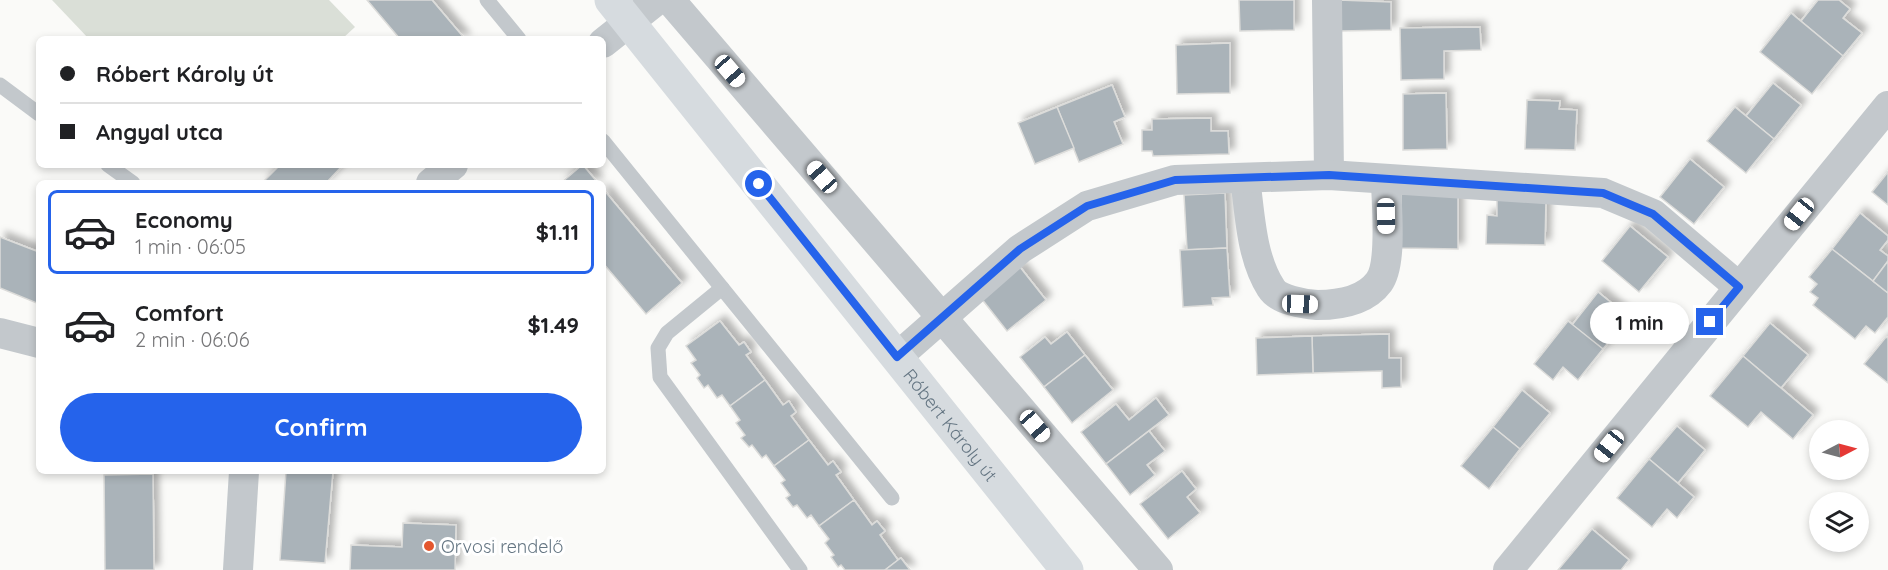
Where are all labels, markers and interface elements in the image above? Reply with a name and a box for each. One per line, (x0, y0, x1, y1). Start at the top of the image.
car (711, 52, 749, 90)
text: Róbert Károly út (96, 60, 274, 88)
text: Angyal utca (96, 118, 223, 146)
car (803, 158, 841, 196)
route start (745, 170, 772, 197)
car (1781, 194, 1817, 234)
car (1377, 198, 1395, 234)
icon: car (63, 205, 117, 259)
text: Economy (135, 206, 233, 234)
text: $1.11 (536, 218, 579, 246)
text: 1 min · 06:05 (135, 234, 246, 259)
car (1282, 294, 1318, 314)
icon: car (63, 298, 117, 352)
text: Comfort (135, 299, 224, 327)
callout: 1 min (1590, 301, 1689, 343)
route end (1696, 308, 1723, 335)
text: 1 min (1615, 310, 1664, 335)
text: $1.49 (527, 311, 579, 339)
text: 2 min · 06:06 (135, 327, 250, 352)
street label: Róbert Károly út (899, 364, 1003, 486)
button: Confirm (60, 393, 582, 462)
car (1016, 407, 1054, 445)
north arrow (1809, 420, 1869, 480)
map controls (1809, 420, 1869, 552)
car (1591, 426, 1627, 466)
button: layers (1809, 492, 1869, 552)
place label: Orvosi rendelő (441, 535, 563, 558)
marker: Orvosi rendelő (422, 539, 436, 553)

